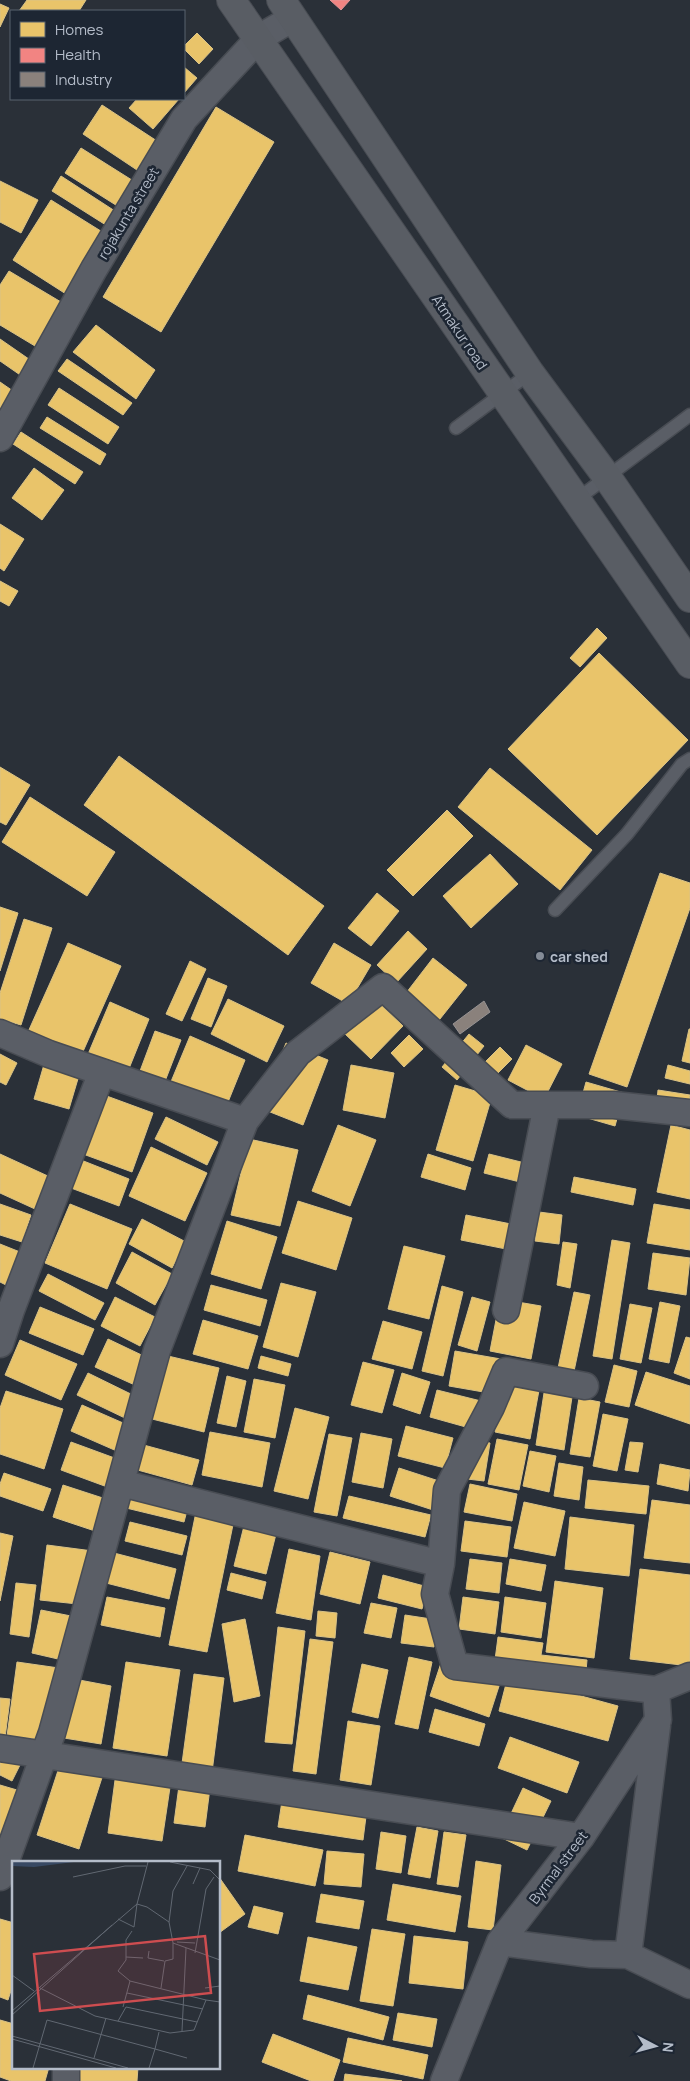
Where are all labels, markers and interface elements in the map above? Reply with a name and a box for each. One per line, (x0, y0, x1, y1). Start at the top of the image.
legend (10, 10, 185, 100)
text: Homes (55, 19, 104, 40)
text: Health (55, 44, 101, 65)
text: Industry (55, 69, 112, 90)
street label: rojakunta street (93, 163, 163, 262)
street label: Atmakur road (428, 291, 492, 373)
place label: car shed (550, 947, 608, 966)
marker: car shed (534, 950, 546, 962)
street label: Byrmal street (524, 1826, 592, 1907)
inset map (12, 1861, 220, 2068)
north arrow (630, 2021, 680, 2071)
text: N (658, 2041, 678, 2053)

